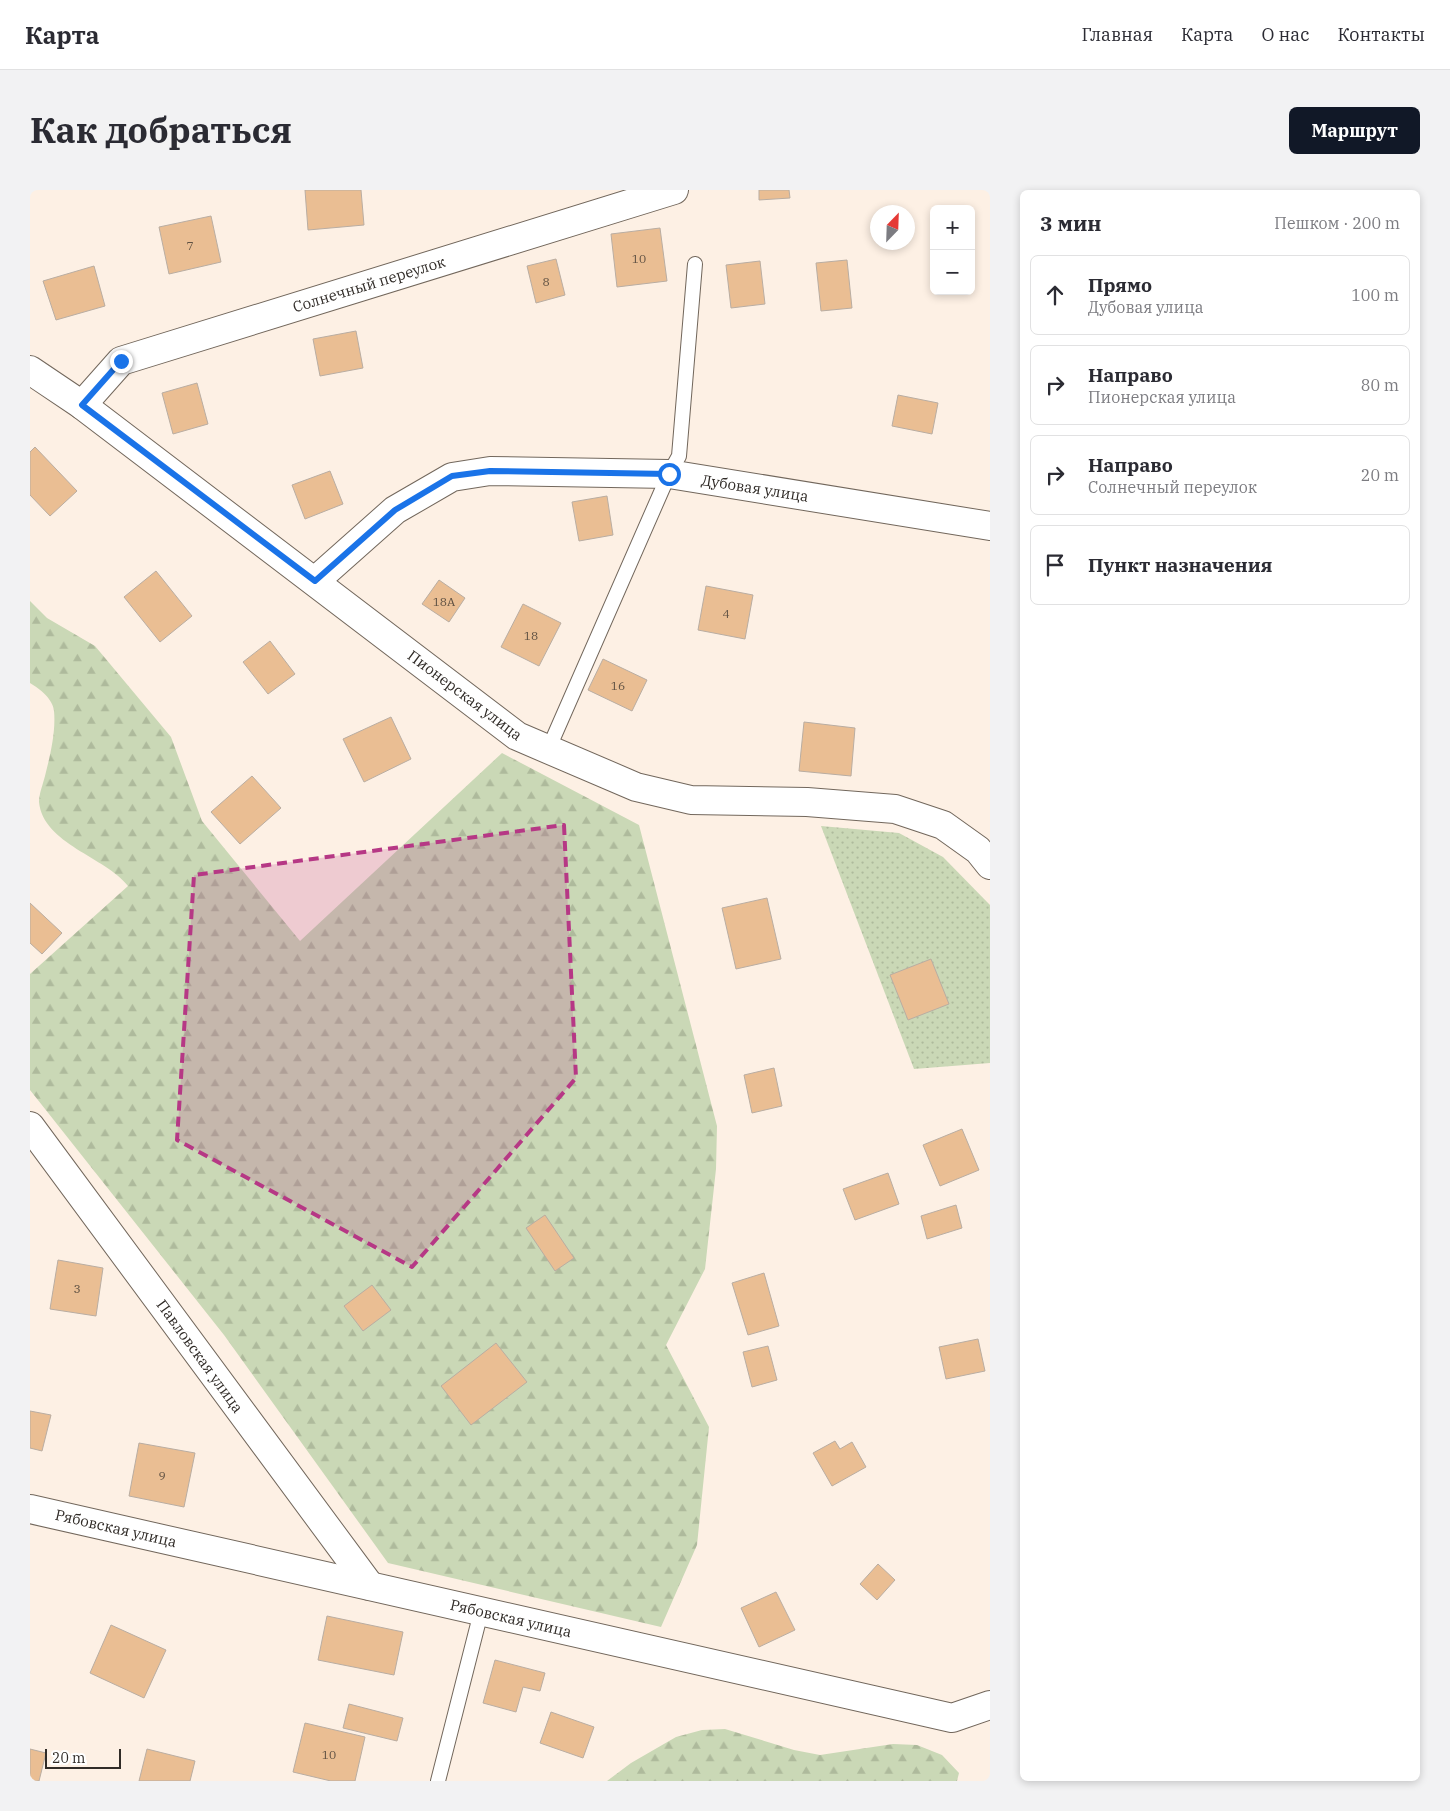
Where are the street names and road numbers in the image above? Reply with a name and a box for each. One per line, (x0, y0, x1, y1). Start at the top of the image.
street label: Солнечный переулок (290, 252, 448, 316)
street label: Дубовая улица (700, 470, 810, 506)
street label: Пионерская улица (404, 646, 526, 744)
street label: Павловская улица (152, 1296, 248, 1416)
street label: Рябовская улица (53, 1505, 179, 1551)
street label: Рябовская улица (448, 1595, 574, 1641)

